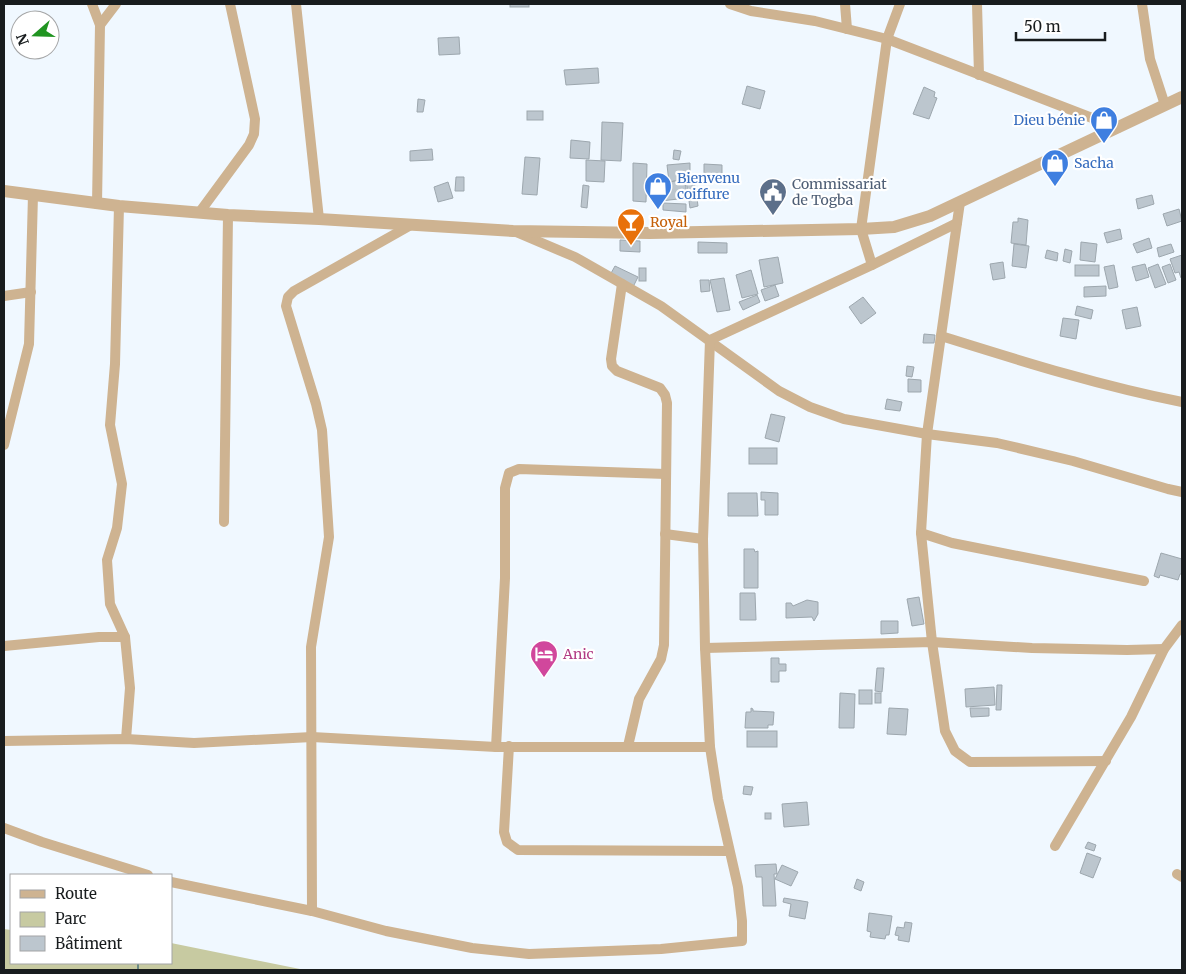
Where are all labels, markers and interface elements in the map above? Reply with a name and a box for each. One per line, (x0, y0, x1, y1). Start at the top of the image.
north arrow (10, 10, 60, 60)
scale bar (1016, 10, 1105, 42)
text: 50 m (1024, 17, 1061, 36)
text: N (12, 31, 33, 48)
shop icon: Dieu bénie (1089, 105, 1119, 144)
place label: Dieu bénie (1013, 111, 1085, 129)
shop icon: Sacha (1040, 148, 1070, 187)
place label: Sacha (1074, 154, 1114, 172)
place label: Bienvenu coiffure (677, 169, 740, 203)
shop icon: Bienvenu coiffure (643, 171, 673, 210)
place label: Commissariat de Togba (792, 175, 887, 209)
public building icon: Commissariat de Togba (758, 177, 788, 216)
bar icon: Royal (616, 207, 646, 246)
place label: Royal (650, 213, 688, 231)
hotel icon: Anic (529, 639, 559, 678)
place label: Anic (562, 645, 594, 663)
legend (10, 874, 172, 964)
text: Route (55, 884, 97, 903)
text: Parc (55, 909, 87, 928)
text: Bâtiment (55, 934, 123, 953)

